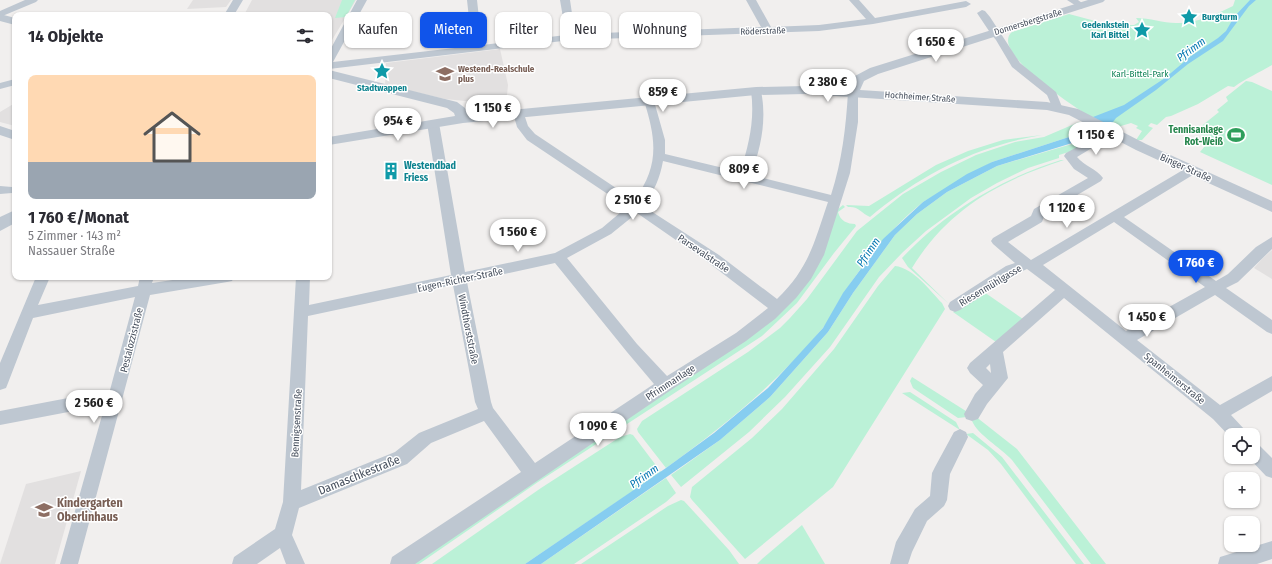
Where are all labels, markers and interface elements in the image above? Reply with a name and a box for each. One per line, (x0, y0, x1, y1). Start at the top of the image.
street label: Donnersbergstraße (993, 7, 1064, 37)
place icon: Burgturm (1179, 7, 1199, 27)
chip: Kaufen (344, 12, 412, 48)
chip: Mieten (420, 12, 487, 48)
chip: Filter (495, 12, 552, 48)
chip: Neu (560, 12, 611, 48)
chip: Wohnung (619, 12, 701, 48)
place label: Burgturm (1202, 12, 1238, 22)
place label: Gedenkstein Karl Bittel (1082, 20, 1130, 40)
place icon: Gedenkstein Karl Bittel (1132, 20, 1152, 40)
icon: filters (294, 25, 316, 47)
street label: Röderstraße (740, 25, 786, 37)
text: 14 Objekte (28, 26, 103, 47)
pin: 1 650 € (899, 29, 973, 63)
text: 1 650 € (917, 34, 955, 49)
water label: Pfrimm (1174, 35, 1208, 64)
place icon: Stadtwappen (372, 61, 392, 81)
school or university icon: Westend-Realschule plus (435, 64, 455, 84)
place label: Westend-Realschule plus (458, 64, 535, 84)
pin: 2 380 € (791, 69, 865, 103)
park label: Karl-Bittel-Park (1112, 69, 1169, 79)
text: 2 380 € (809, 74, 847, 89)
pin: 859 € (635, 79, 691, 113)
place label: Stadtwappen (357, 83, 407, 93)
text: 859 € (648, 84, 678, 99)
street label: Hochheimer Straße (884, 90, 956, 104)
pin: 1 150 € (456, 95, 530, 129)
text: 1 150 € (475, 100, 511, 115)
icon: home (136, 101, 208, 173)
pin: 954 € (370, 108, 426, 142)
text: 954 € (383, 113, 413, 128)
pin: 1 150 € (1059, 122, 1133, 156)
place label: Tennisanlage Rot-Weiß (1169, 124, 1223, 148)
sports icon: Tennisanlage Rot-Weiß (1226, 125, 1246, 145)
text: 1 150 € (1078, 127, 1114, 142)
street label: Binger Straße (1158, 151, 1213, 185)
pin: 809 € (716, 156, 772, 190)
place label: Westendbad Friess (404, 160, 456, 184)
building icon: Westendbad Friess (381, 161, 401, 181)
text: 809 € (729, 161, 759, 176)
pin: 2 510 € (596, 187, 670, 221)
text: 2 510 € (615, 192, 651, 207)
pin: 1 120 € (1030, 195, 1104, 229)
text: 1 120 € (1049, 200, 1085, 215)
text: 1 760 €/Monat (28, 207, 129, 228)
pin: 1 560 € (481, 219, 555, 253)
text: 1 560 € (499, 224, 537, 239)
text: 5 Zimmer · 143 m² (28, 228, 121, 243)
street label: Parsevalstraße (675, 232, 732, 276)
water label: Pfrimm (854, 235, 883, 269)
text: Nassauer Straße (28, 243, 115, 258)
pin: 1 760 € (1159, 250, 1233, 284)
text: 1 760 € (1177, 255, 1215, 270)
street label: Riesenmühlgasse (957, 262, 1024, 309)
street label: Eugen-Richter-Straße (416, 265, 504, 295)
street label: Windthorststraße (455, 293, 481, 365)
pin: 1 450 € (1110, 304, 1184, 338)
street label: Pestalozzistraße (118, 307, 146, 374)
text: 1 450 € (1128, 309, 1166, 324)
street label: Spanheimerstraße (1141, 351, 1207, 407)
street label: Pfrimmanlage (643, 362, 698, 403)
street label: Bennigsenstraße (289, 388, 305, 458)
pin: 2 560 € (57, 390, 131, 424)
text: 2 560 € (75, 395, 113, 410)
pin: 1 090 € (561, 413, 635, 447)
text: 1 090 € (579, 418, 617, 433)
map controls (1224, 428, 1260, 552)
button: locate (1224, 428, 1260, 464)
street label: Damaschkestraße (316, 452, 402, 498)
water label: Pfrimm (627, 462, 661, 491)
button: + (1224, 472, 1260, 508)
place label: Kindergarten Oberlinhaus (57, 496, 123, 524)
school or university icon: Kindergarten Oberlinhaus (34, 500, 54, 520)
button: − (1224, 516, 1260, 552)

